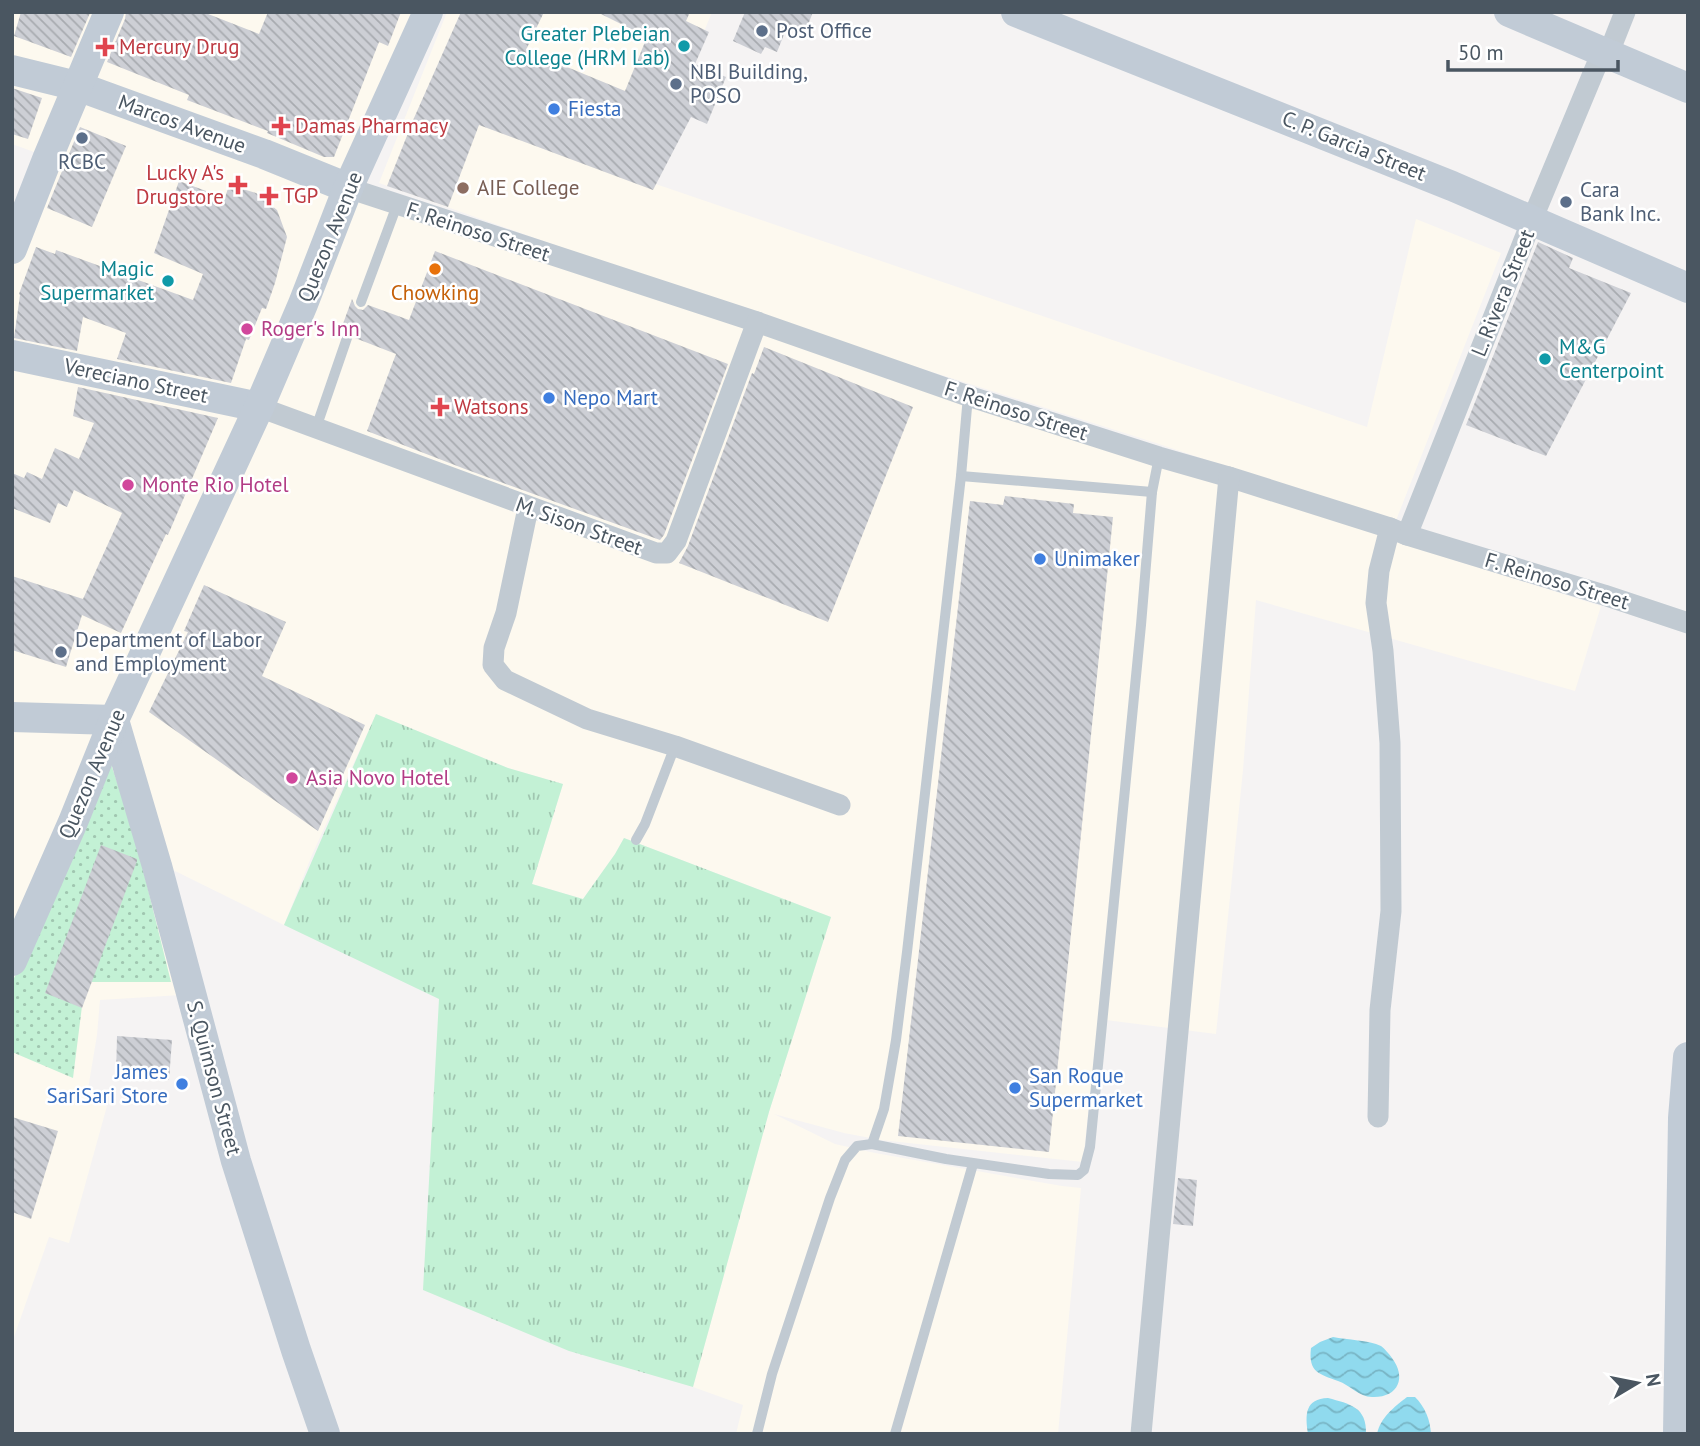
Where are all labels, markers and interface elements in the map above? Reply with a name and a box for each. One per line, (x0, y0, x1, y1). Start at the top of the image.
place label: Post Office (776, 17, 872, 44)
place label: Greater Plebeian College (HRM Lab) (505, 20, 670, 71)
marker: Post Office (754, 23, 770, 39)
scale bar (1448, 28, 1618, 72)
place label: Mercury Drug (119, 33, 239, 60)
marker: Greater Plebeian College (HRM Lab) (676, 38, 692, 54)
marker: Mercury Drug (97, 39, 113, 55)
text: 50 m (1458, 39, 1504, 66)
place label: NBI Building, POSO (690, 58, 808, 109)
marker: NBI Building, POSO (668, 76, 684, 92)
street label: Marcos Avenue (115, 88, 250, 159)
place label: Fiesta (568, 95, 622, 122)
marker: Fiesta (546, 101, 562, 117)
street label: C. P. Garcia Street (1278, 104, 1430, 187)
place label: Damas Pharmacy (295, 112, 449, 139)
marker: Damas Pharmacy (273, 118, 289, 134)
marker: RCBC (74, 130, 90, 146)
place label: RCBC (58, 148, 106, 175)
place label: Lucky A's Drugstore (136, 159, 224, 210)
street label: Quezon Avenue (291, 168, 368, 306)
place label: AIE College (477, 174, 579, 201)
place label: Cara Bank Inc. (1580, 176, 1661, 227)
marker: Lucky A's Drugstore (230, 177, 246, 193)
marker: AIE College (455, 180, 471, 196)
place label: TGP (283, 182, 318, 209)
marker: TGP (261, 188, 277, 204)
marker: Cara Bank Inc. (1558, 194, 1574, 210)
street label: F. Reinoso Street (403, 196, 553, 267)
street label: L. Rivera Street (1465, 225, 1540, 360)
place label: Magic Supermarket (40, 255, 154, 306)
marker: Chowking (427, 261, 443, 277)
marker: Magic Supermarket (160, 273, 176, 289)
place label: Chowking (391, 279, 479, 306)
place label: Roger's Inn (261, 315, 360, 342)
marker: Roger's Inn (239, 321, 255, 337)
place label: M&G Centerpoint (1559, 333, 1664, 384)
marker: M&G Centerpoint (1537, 351, 1553, 367)
street label: Vereciano Street (61, 352, 211, 409)
street label: F. Reinoso Street (941, 375, 1091, 446)
place label: Nepo Mart (563, 384, 658, 411)
marker: Nepo Mart (541, 390, 557, 406)
place label: Watsons (454, 393, 529, 420)
marker: Watsons (432, 399, 448, 415)
place label: Monte Rio Hotel (142, 471, 289, 498)
marker: Monte Rio Hotel (120, 477, 136, 493)
street label: M. Sison Street (512, 490, 646, 561)
place label: Unimaker (1054, 545, 1140, 572)
street label: F. Reinoso Street (1482, 546, 1632, 615)
marker: Unimaker (1032, 551, 1048, 567)
place label: Department of Labor and Employment (75, 626, 262, 677)
marker: Department of Labor and Employment (53, 644, 69, 660)
street label: Quezon Avenue (52, 705, 131, 843)
place label: Asia Novo Hotel (306, 764, 450, 791)
marker: Asia Novo Hotel (284, 770, 300, 786)
street label: S. Quimson Street (181, 998, 248, 1158)
place label: James SariSari Store (47, 1058, 168, 1109)
place label: San Roque Supermarket (1029, 1062, 1143, 1113)
marker: James SariSari Store (174, 1076, 190, 1092)
marker: San Roque Supermarket (1007, 1080, 1023, 1096)
north arrow (1602, 1348, 1672, 1418)
text: N (1641, 1372, 1667, 1388)

